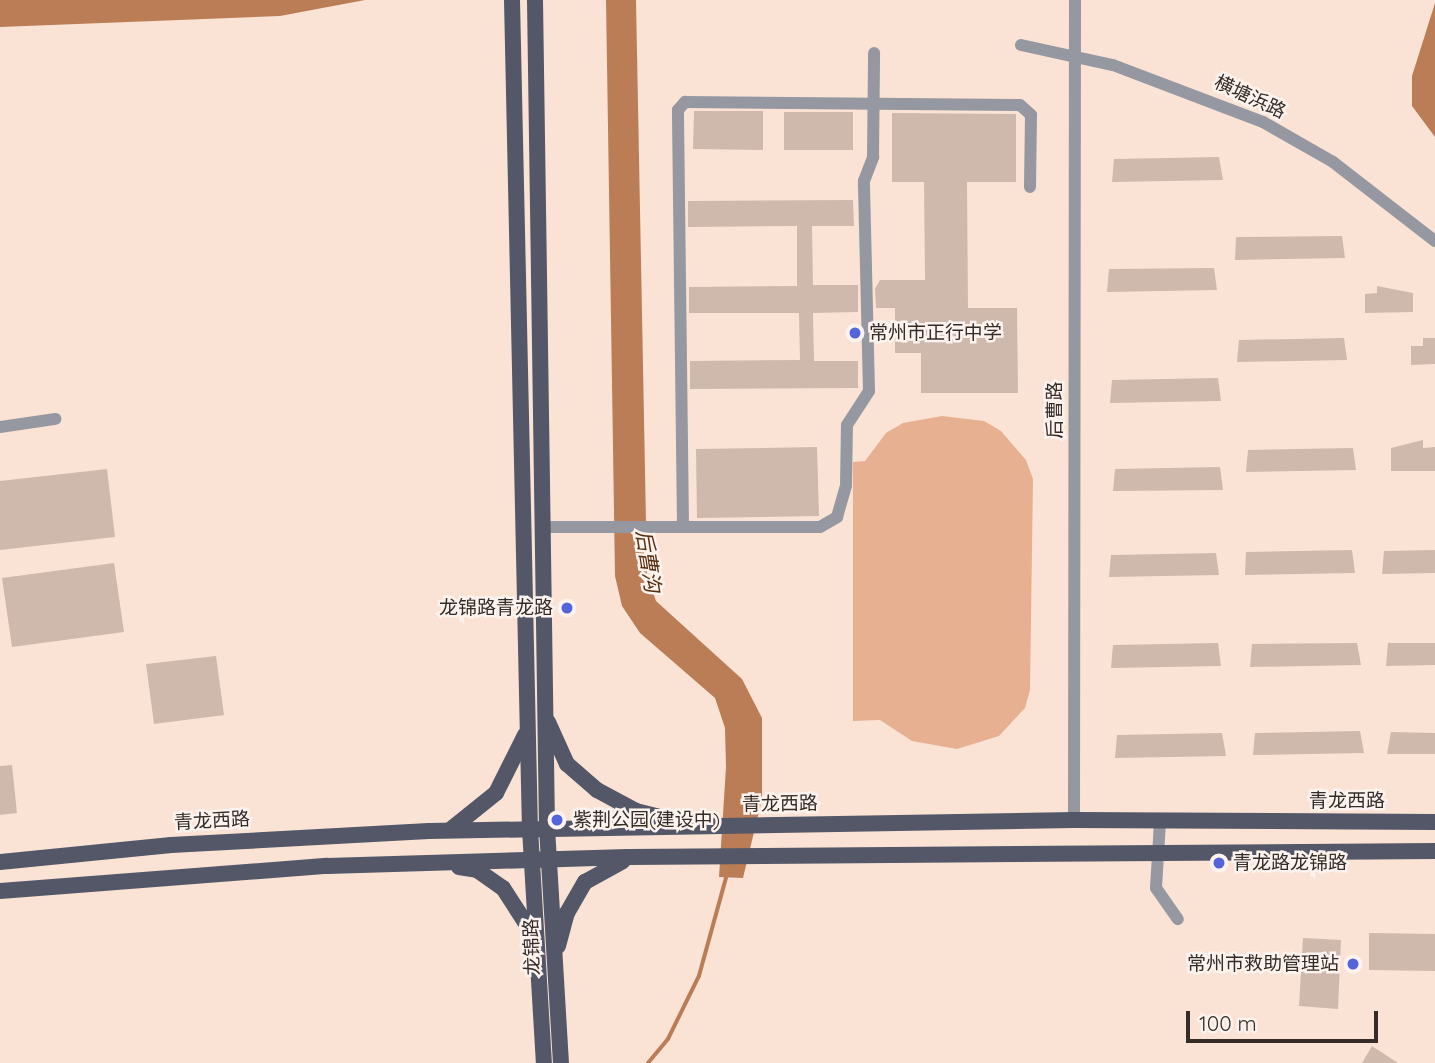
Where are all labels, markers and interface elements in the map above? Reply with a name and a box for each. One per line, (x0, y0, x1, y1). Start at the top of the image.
street label: 横塘浜路 (1211, 71, 1289, 123)
place label: 常州市正行中学 (869, 322, 1002, 344)
marker: 常州市正行中学 (847, 325, 863, 341)
street label: 后曹路 (1044, 382, 1066, 438)
water label: 后曹沟 (632, 528, 666, 594)
place label: 龙锦路青龙路 (439, 597, 553, 619)
marker: 龙锦路青龙路 (559, 600, 575, 616)
street label: 青龙西路 (1309, 790, 1385, 812)
street label: 青龙西路 (742, 792, 818, 816)
street label: 青龙西路 (173, 808, 251, 834)
place label: 紫荆公园(建设中) (573, 809, 720, 831)
marker: 紫荆公园(建设中) (547, 810, 567, 830)
place label: 青龙路龙锦路 (1233, 852, 1347, 874)
marker: 青龙路龙锦路 (1211, 855, 1227, 871)
street label: 龙锦路 (520, 918, 544, 976)
place label: 常州市救助管理站 (1187, 953, 1339, 975)
marker: 常州市救助管理站 (1345, 956, 1361, 972)
scale bar (1190, 996, 1382, 1040)
text: 100 m (1199, 1010, 1257, 1036)

